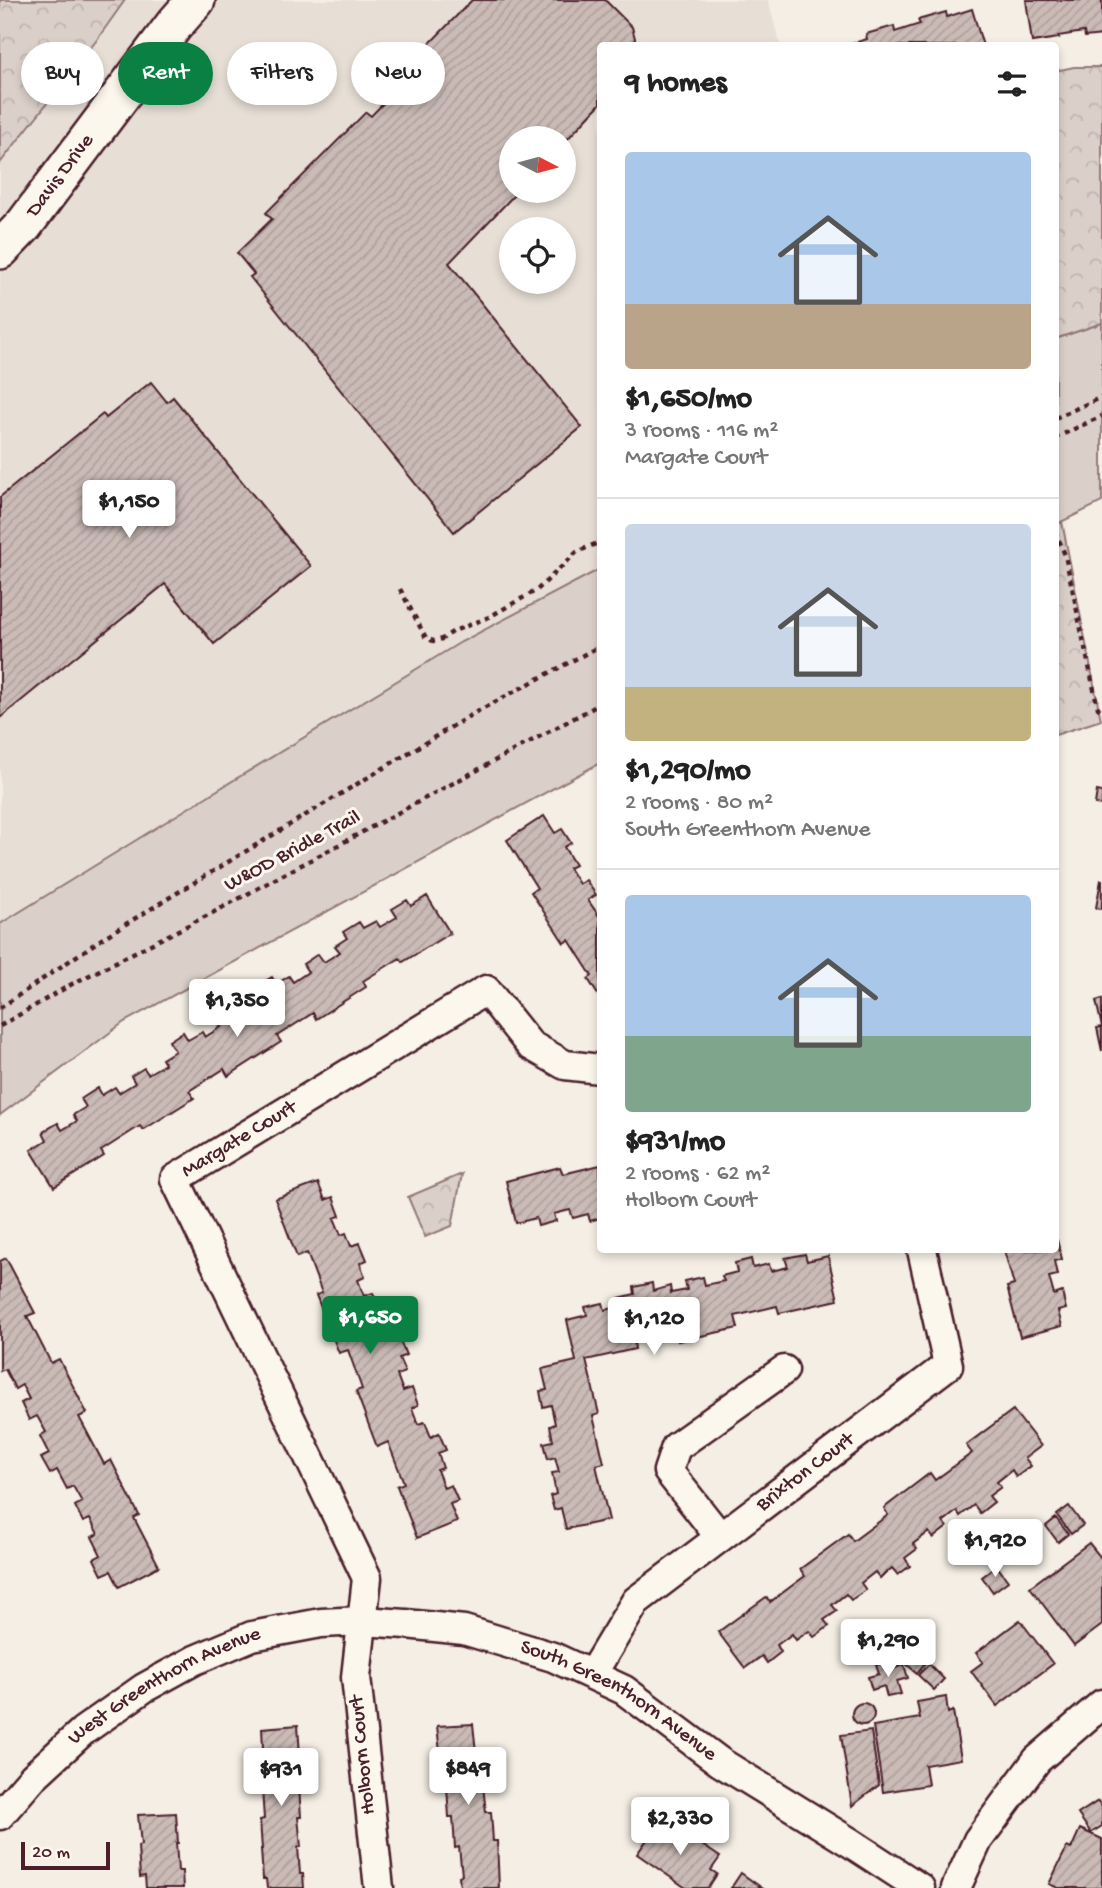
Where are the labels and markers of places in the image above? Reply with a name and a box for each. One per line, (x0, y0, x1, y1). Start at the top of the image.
pin: $1,150 (72, 480, 186, 540)
pin: $1,350 (180, 979, 294, 1039)
pin: $1,650 (313, 1296, 427, 1356)
pin: $1,120 (597, 1298, 711, 1357)
pin: $1,920 (938, 1520, 1052, 1579)
pin: $1,290 (831, 1620, 945, 1679)
pin: $931 (240, 1748, 322, 1808)
pin: $849 (427, 1748, 509, 1807)
pin: $2,330 (623, 1798, 737, 1857)

